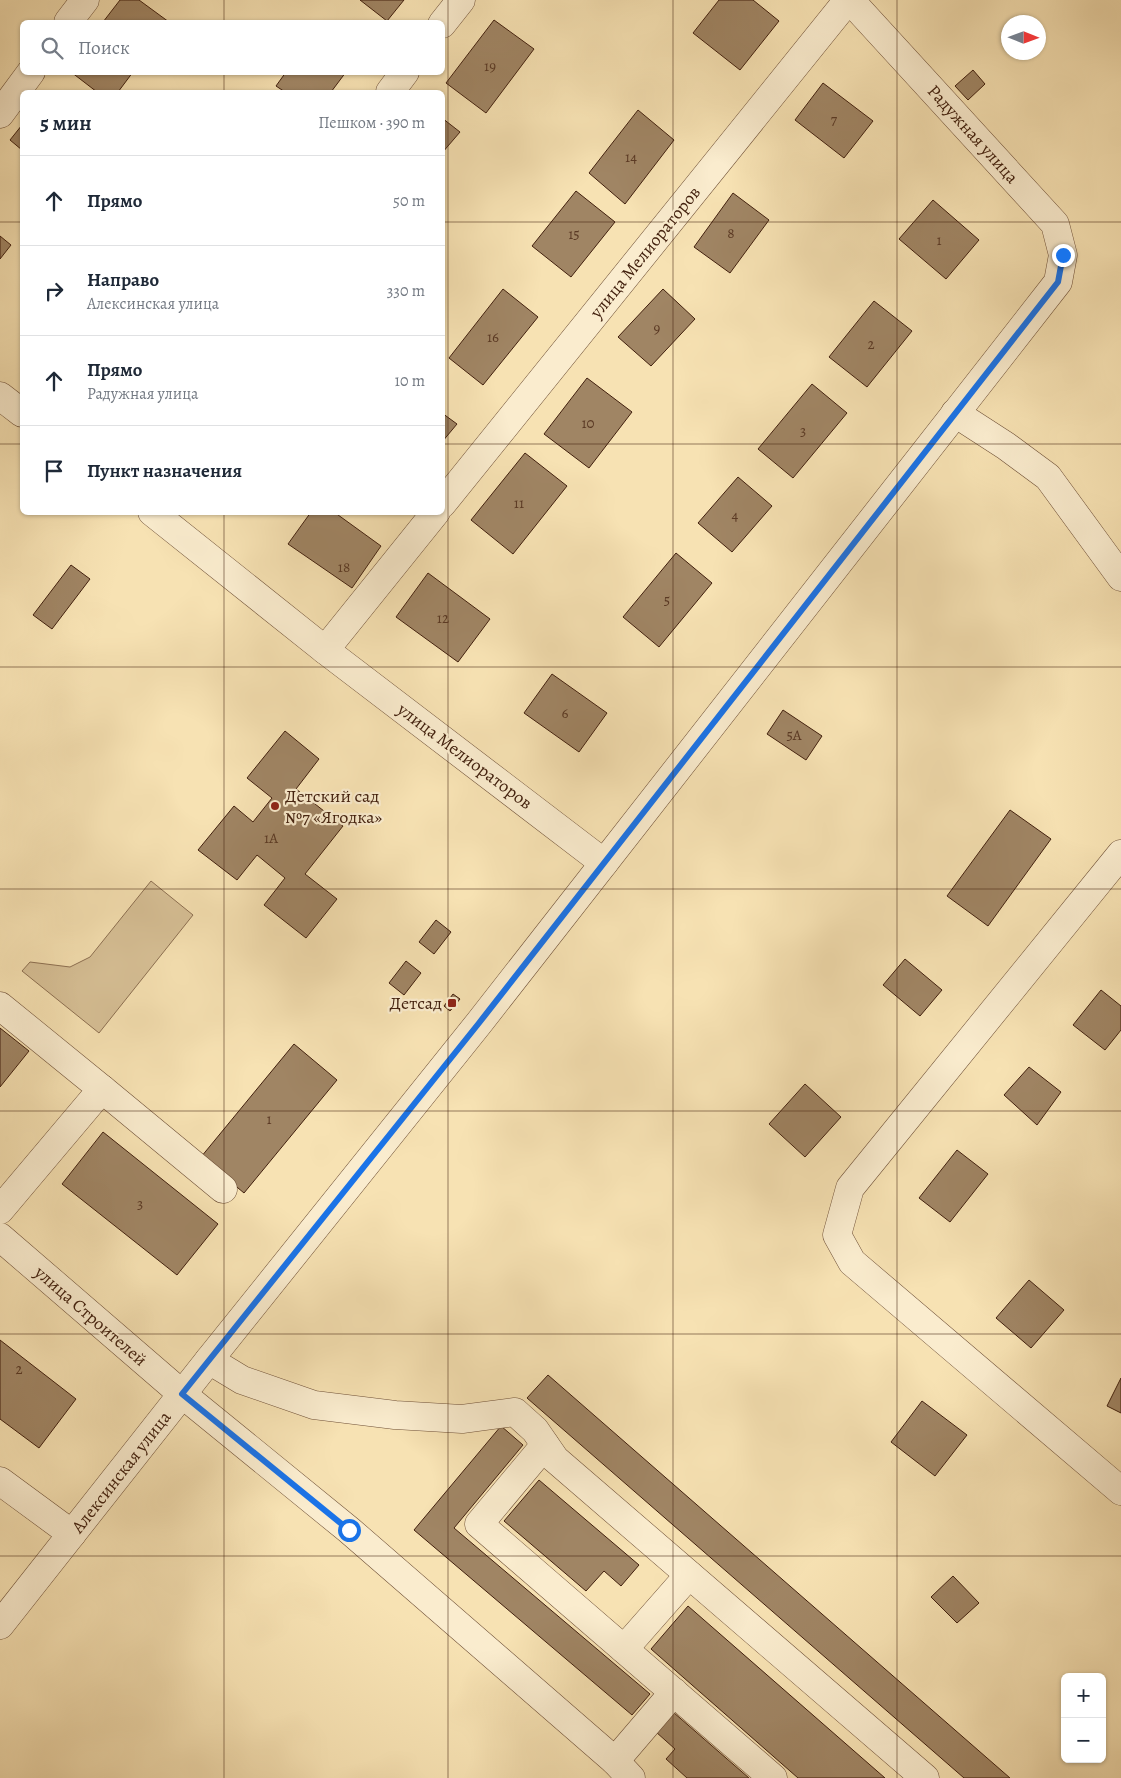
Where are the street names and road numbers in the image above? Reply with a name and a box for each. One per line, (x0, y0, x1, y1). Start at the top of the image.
street label: Радужная улица (922, 79, 1024, 189)
street label: улица Мелиораторов (584, 181, 706, 324)
street label: улица Мелиораторов (392, 697, 537, 815)
street label: улица Строителей (29, 1260, 152, 1372)
street label: Алексинская улица (65, 1405, 177, 1539)

